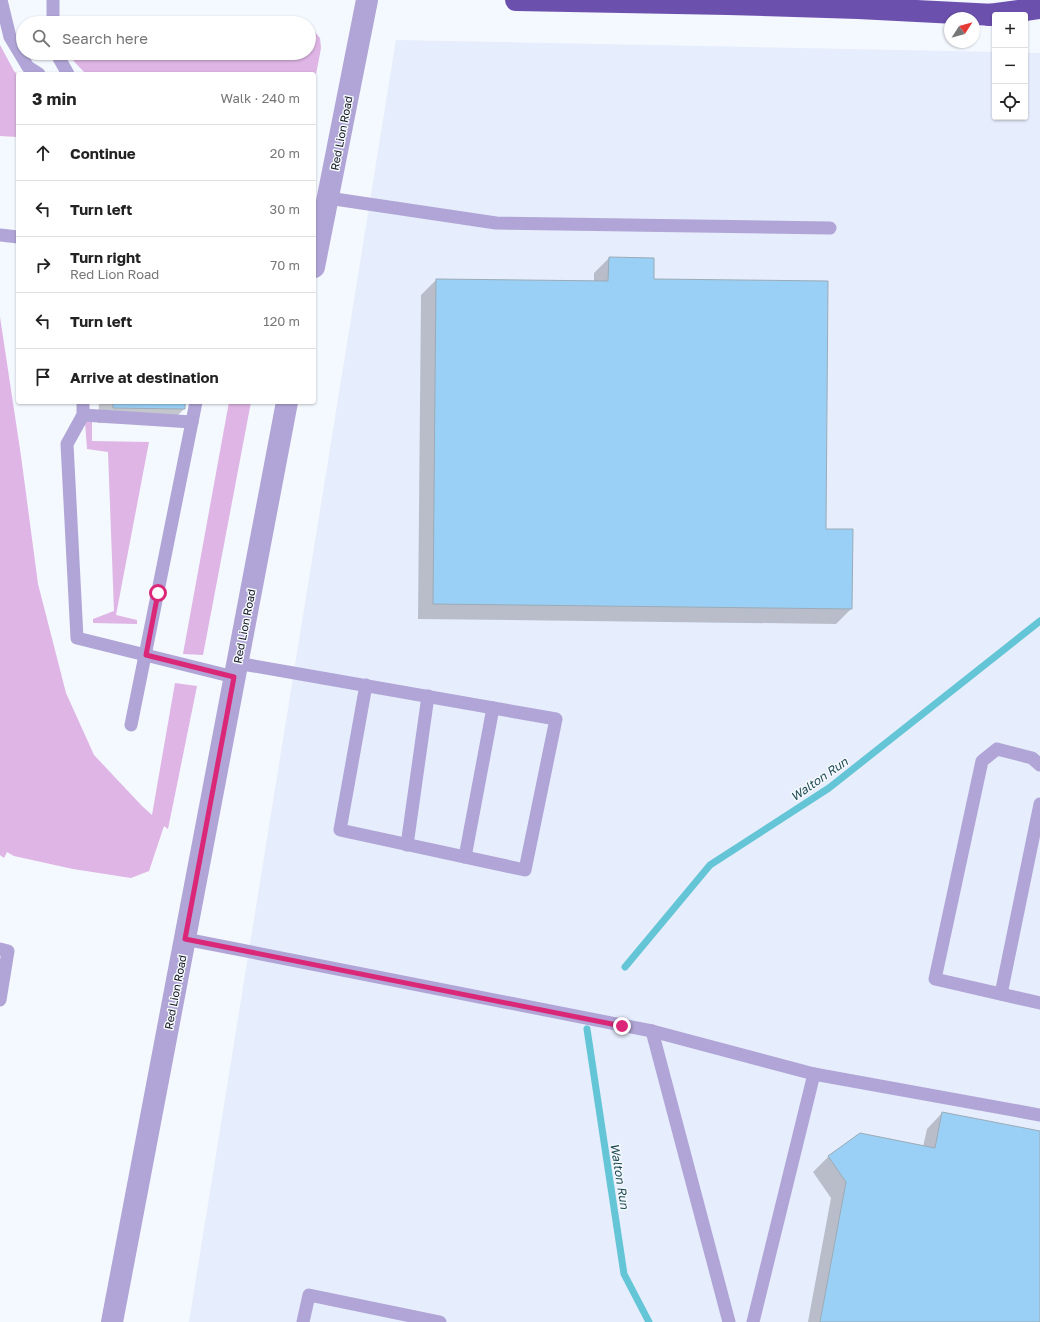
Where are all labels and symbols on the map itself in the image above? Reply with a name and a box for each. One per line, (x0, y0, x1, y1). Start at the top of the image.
north arrow (944, 12, 980, 48)
street label: Red Lion Road (327, 95, 355, 171)
route start (149, 584, 167, 602)
street label: Red Lion Road (230, 588, 258, 664)
water label: Walton Run (788, 753, 851, 804)
street label: Red Lion Road (161, 954, 189, 1030)
route end (613, 1017, 631, 1035)
water label: Walton Run (607, 1142, 633, 1211)

